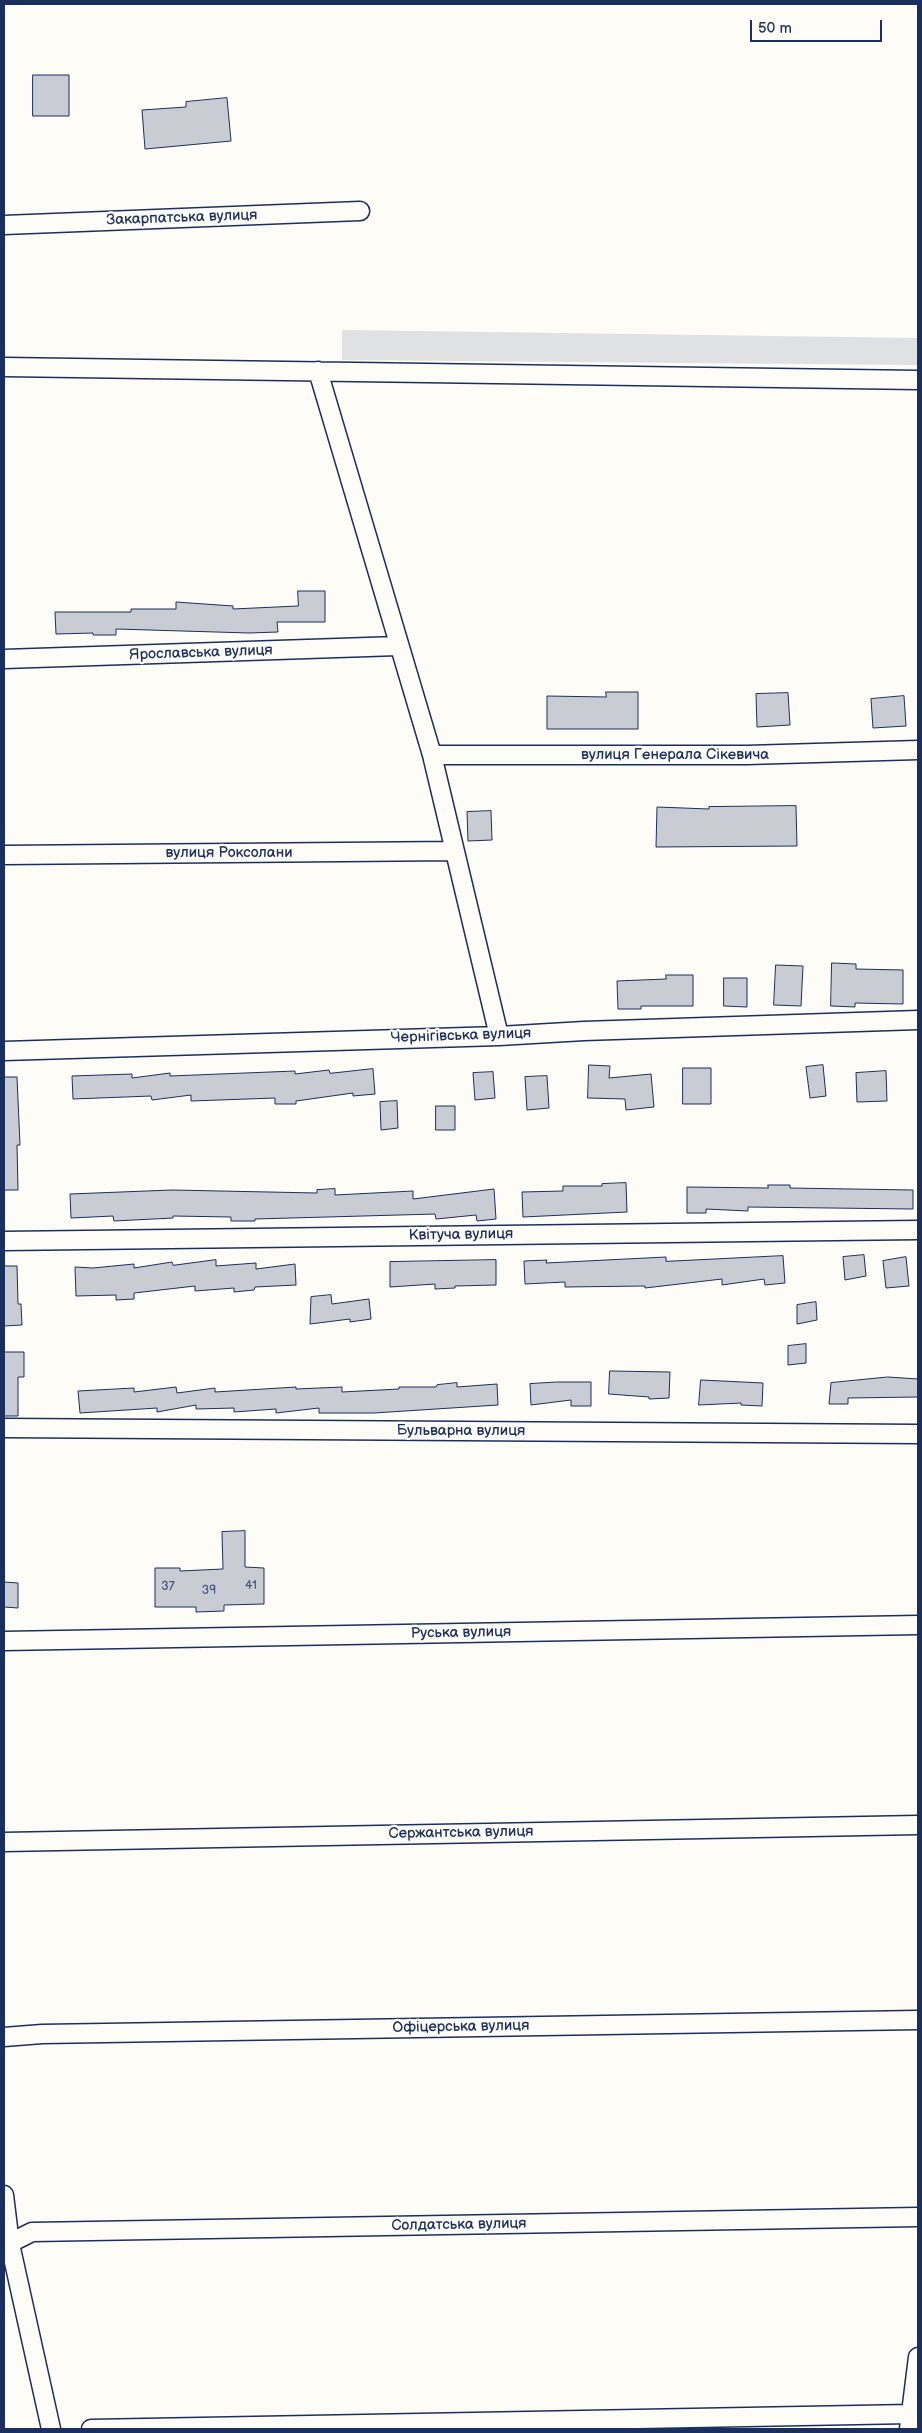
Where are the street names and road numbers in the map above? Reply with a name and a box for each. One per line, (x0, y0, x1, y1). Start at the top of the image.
street label: Закарпатська вулиця (106, 206, 258, 230)
street label: Ярославська вулиця (129, 641, 273, 665)
street label: вулиця Генерала Сікевича (581, 746, 769, 764)
street label: вулиця Роксолани (165, 844, 293, 862)
street label: Чернігівська вулиця (390, 1025, 532, 1047)
street label: Квітуча вулиця (409, 1225, 513, 1245)
street label: Бульварна вулиця (397, 1422, 525, 1440)
street label: Руська вулиця (411, 1623, 511, 1643)
street label: Сержантська вулиця (388, 1823, 534, 1843)
street label: Офіцерська вулиця (392, 2017, 530, 2037)
street label: Солдатська вулиця (391, 2215, 527, 2235)

